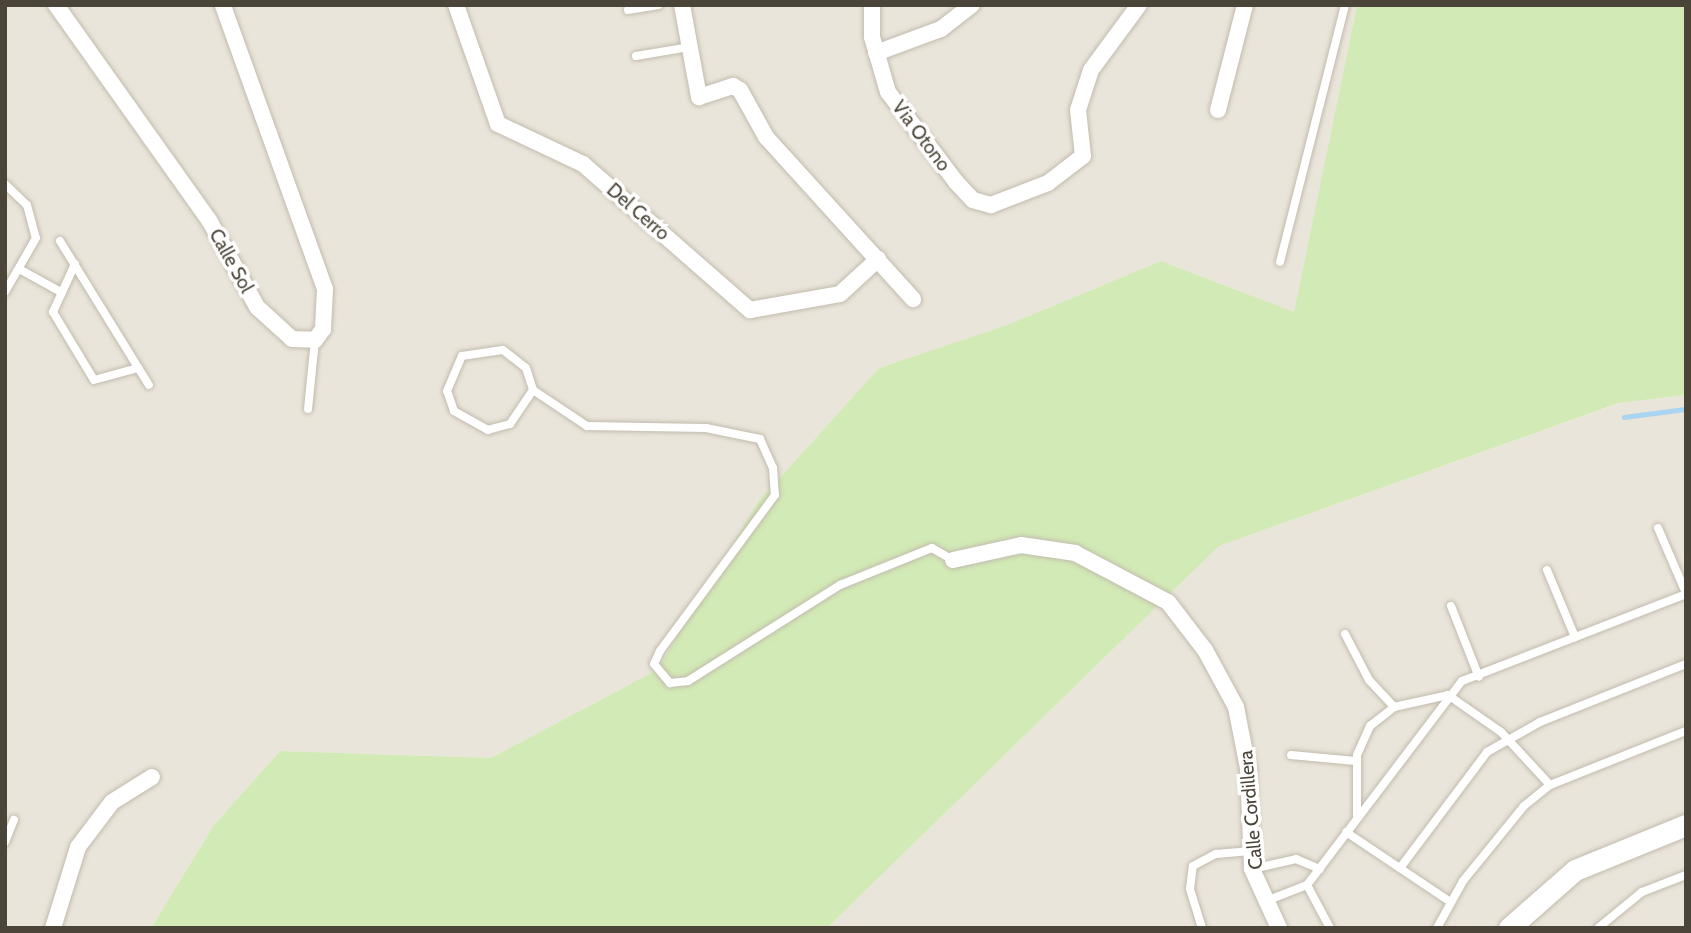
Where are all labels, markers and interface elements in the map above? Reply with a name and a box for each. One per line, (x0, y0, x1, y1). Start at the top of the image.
street label: Via Otono (887, 96, 955, 176)
street label: Del Cerro (602, 179, 674, 245)
street label: Calle Sol (204, 225, 258, 297)
street label: Calle Cordillera (1234, 749, 1268, 871)

